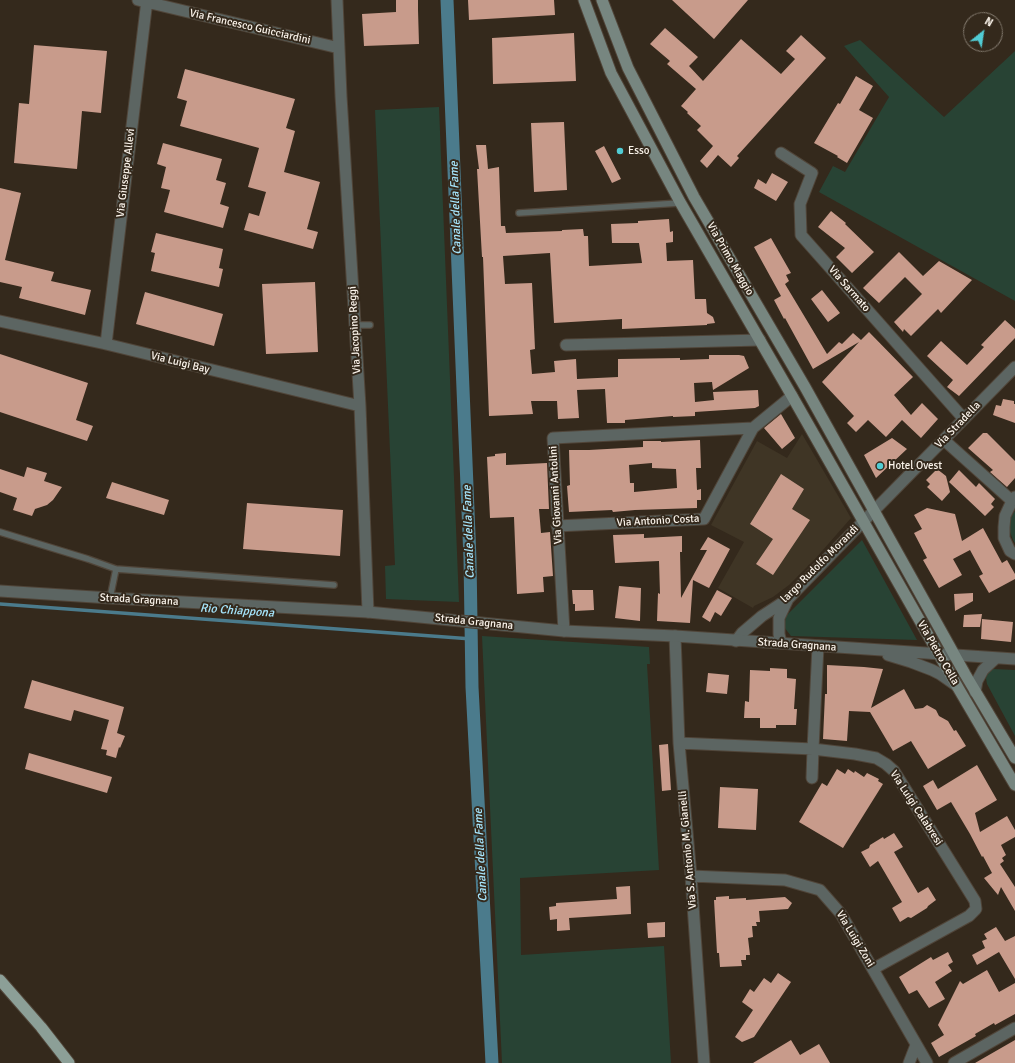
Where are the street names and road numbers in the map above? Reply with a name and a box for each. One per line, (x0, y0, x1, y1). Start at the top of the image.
street label: Via Francesco Guicciardini (188, 7, 312, 47)
street label: Via Giuseppe Allevi (114, 128, 138, 218)
street label: Via Primo Maggio (704, 220, 756, 298)
street label: Via Sarmato (825, 263, 873, 315)
street label: Via Jacopino Reggi (346, 286, 364, 374)
street label: Via Luigi Bay (149, 349, 211, 377)
street label: Via Stradella (932, 399, 984, 451)
street label: Via Giovanni Antolini (547, 446, 565, 544)
street label: Via Antonio Costa (616, 512, 700, 530)
street label: largo Rudolfo Morandi (778, 522, 862, 606)
street label: Strada Gragnana (99, 591, 179, 609)
street label: Strada Gragnana (434, 611, 514, 633)
street label: Via Pietro Cella (914, 619, 962, 687)
street label: Strada Gragnana (757, 636, 837, 654)
street label: Via Luigi Calabresi (887, 768, 945, 848)
street label: Via S. Antonio M. Gianelli (676, 790, 700, 910)
street label: Via Luigi Zoni (833, 908, 877, 970)

